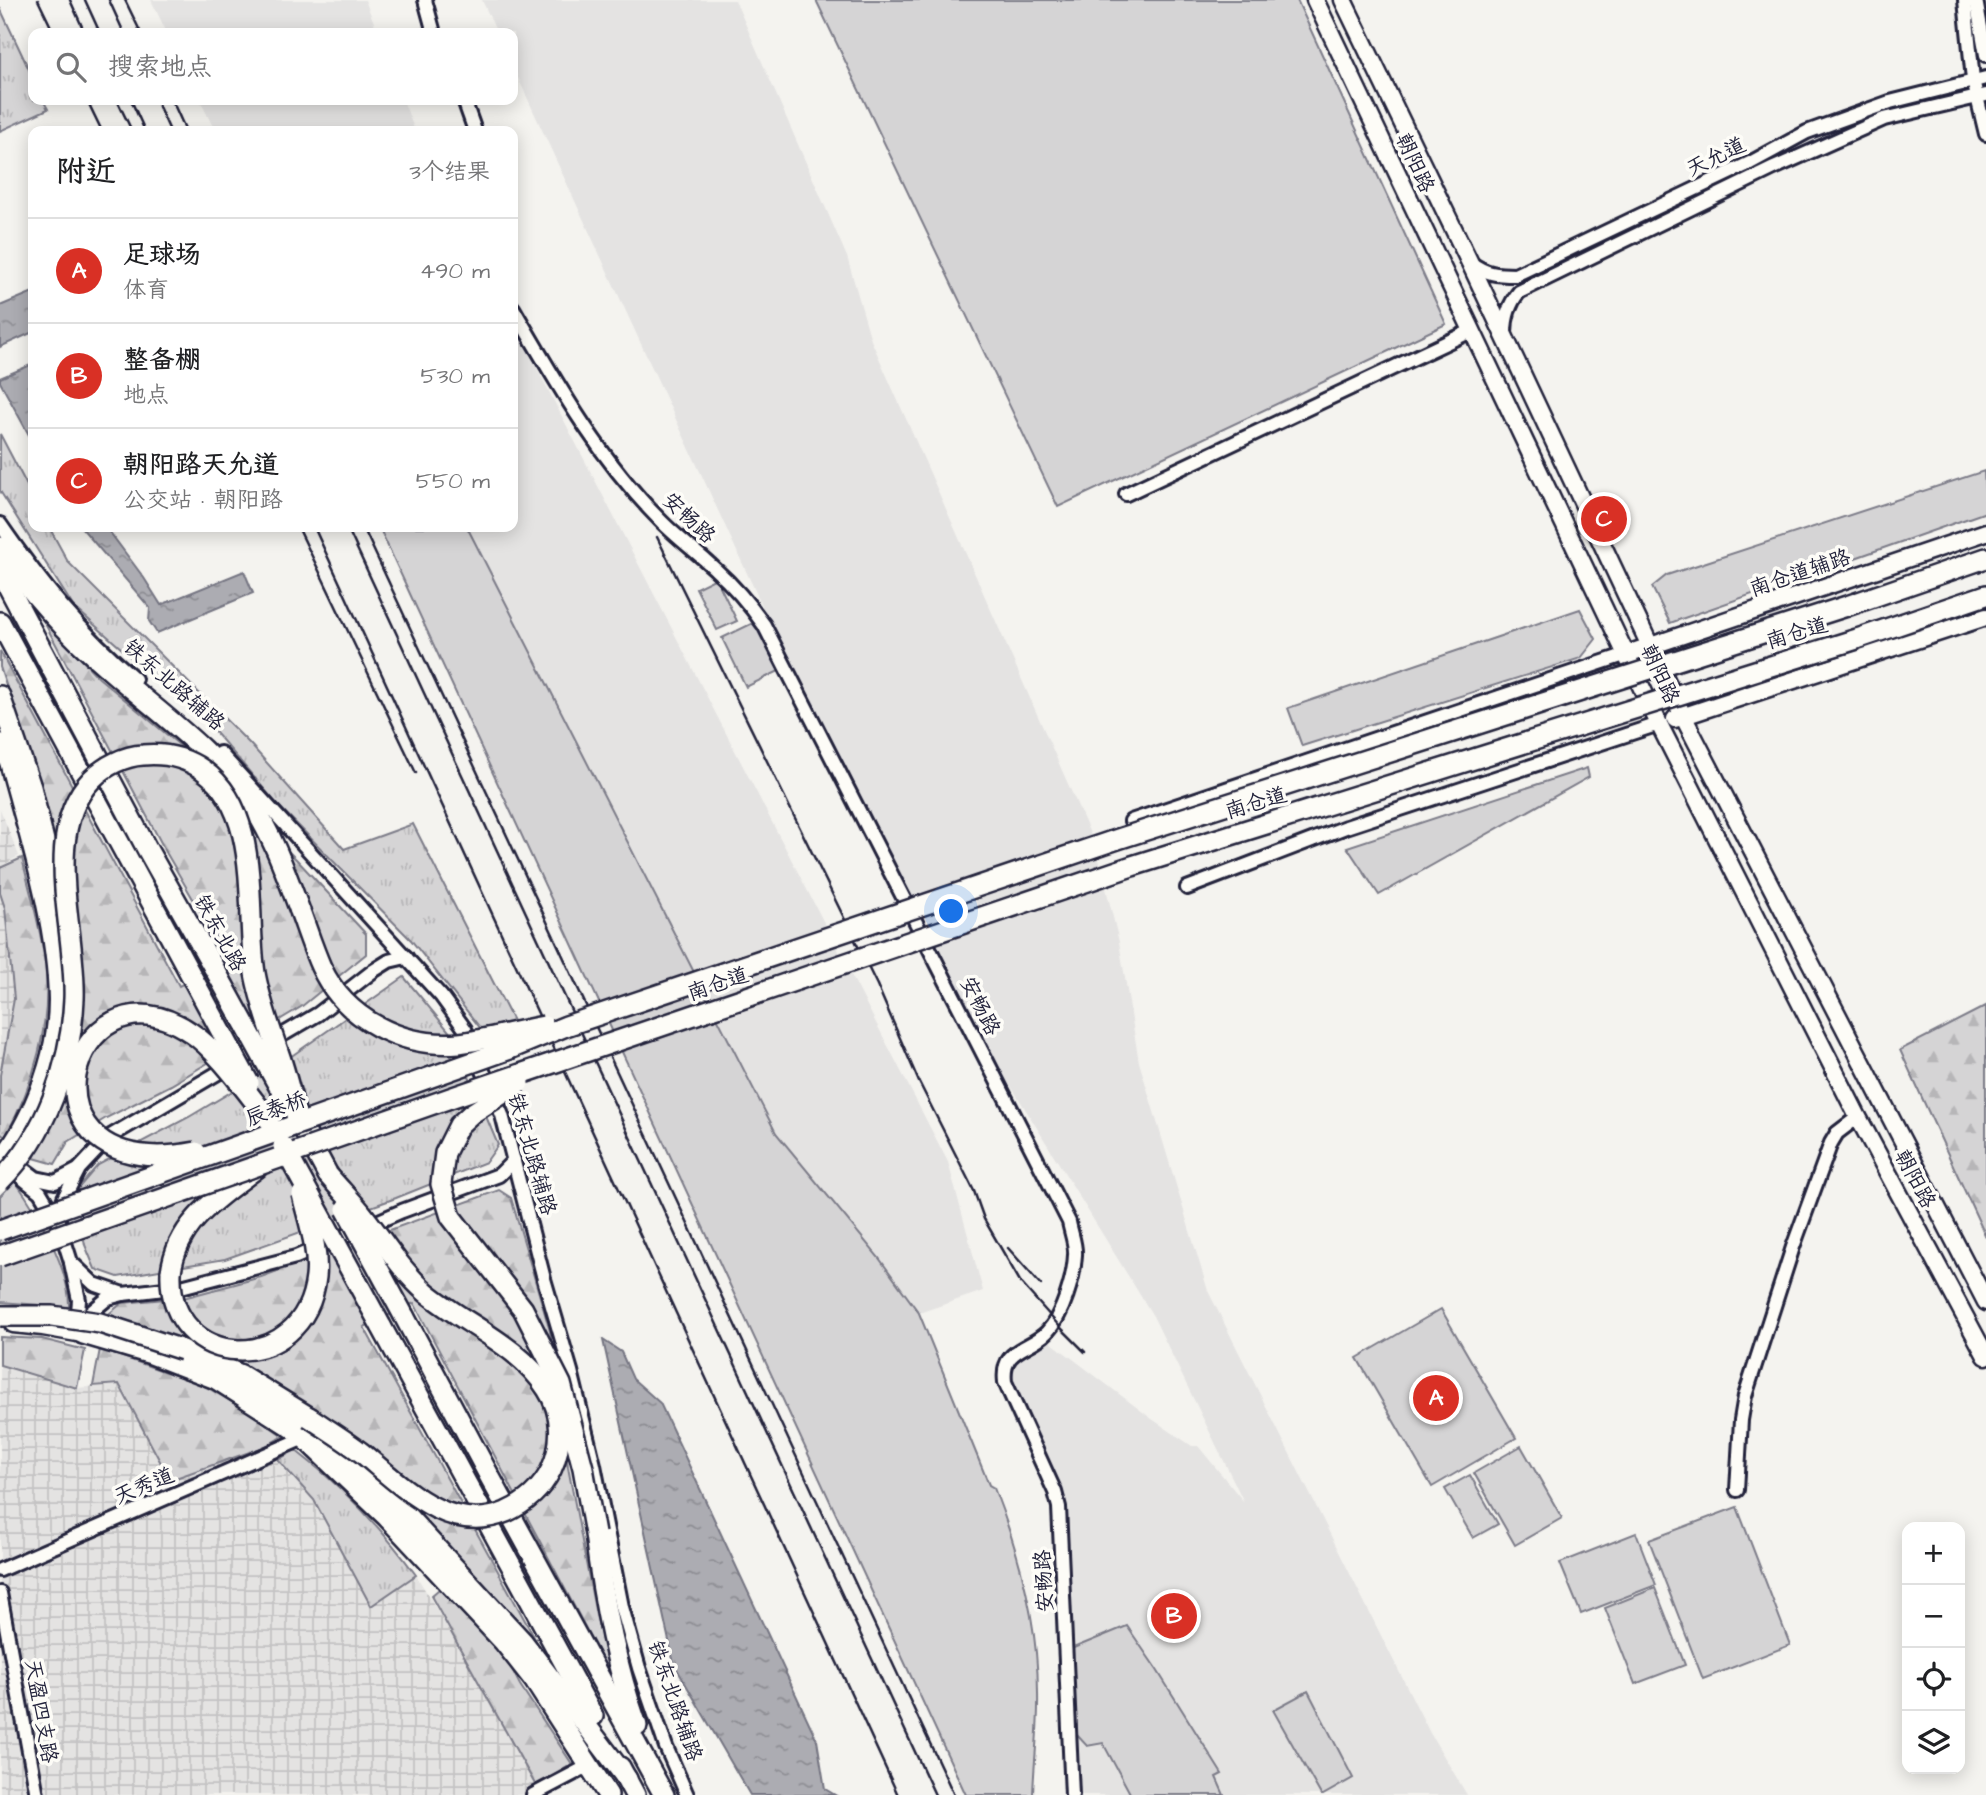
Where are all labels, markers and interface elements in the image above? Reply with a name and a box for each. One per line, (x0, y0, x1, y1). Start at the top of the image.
search box (28, 28, 518, 105)
icon: search (52, 48, 90, 86)
text: 搜索地点 (108, 49, 212, 85)
street label: 朝阳路 (1389, 128, 1441, 198)
street label: 天允道 (1681, 130, 1751, 184)
text: 附近 (56, 151, 116, 193)
text: 3个结果 (409, 156, 490, 188)
text: 足球场 (123, 237, 201, 273)
text: A (72, 255, 86, 287)
text: 490 m (420, 255, 490, 287)
text: 体育 (123, 274, 169, 306)
text: 整备棚 (123, 342, 201, 378)
text: B (71, 360, 87, 392)
text: 530 m (420, 360, 490, 392)
text: 地点 (123, 379, 169, 411)
text: 朝阳路天允道 (123, 447, 279, 483)
text: C (71, 465, 87, 497)
text: 550 m (416, 465, 490, 497)
text: 公交站 · 朝阳路 (123, 484, 283, 516)
street label: 安畅路 (656, 486, 722, 550)
pin: C (1581, 493, 1627, 545)
street label: 南仓道辅路 (1746, 542, 1854, 604)
street label: 南仓道 (1763, 610, 1831, 656)
street label: 铁东北路辅路 (117, 633, 231, 737)
street label: 朝阳路 (1634, 639, 1686, 709)
street label: 南仓道 (1222, 780, 1290, 826)
street label: 铁东北路 (187, 889, 253, 977)
your location (934, 894, 968, 928)
street label: 南仓道 (683, 960, 753, 1008)
street label: 安畅路 (953, 971, 1007, 1041)
street label: 辰泰桥 (241, 1085, 311, 1133)
street label: 铁东北路辅路 (501, 1089, 563, 1219)
street label: 朝阳路 (1887, 1144, 1943, 1214)
pin: A (1413, 1372, 1459, 1424)
street label: 天秀道 (109, 1460, 179, 1512)
map controls (1902, 1522, 1965, 1774)
button: + (1902, 1522, 1965, 1585)
street label: 安畅路 (1028, 1549, 1060, 1613)
button: − (1902, 1585, 1965, 1648)
pin: B (1151, 1590, 1197, 1642)
street label: 铁东北路辅路 (641, 1637, 709, 1765)
button: locate (1902, 1648, 1965, 1711)
street label: 天盈四支路 (18, 1657, 64, 1765)
button: layers (1902, 1711, 1965, 1774)

